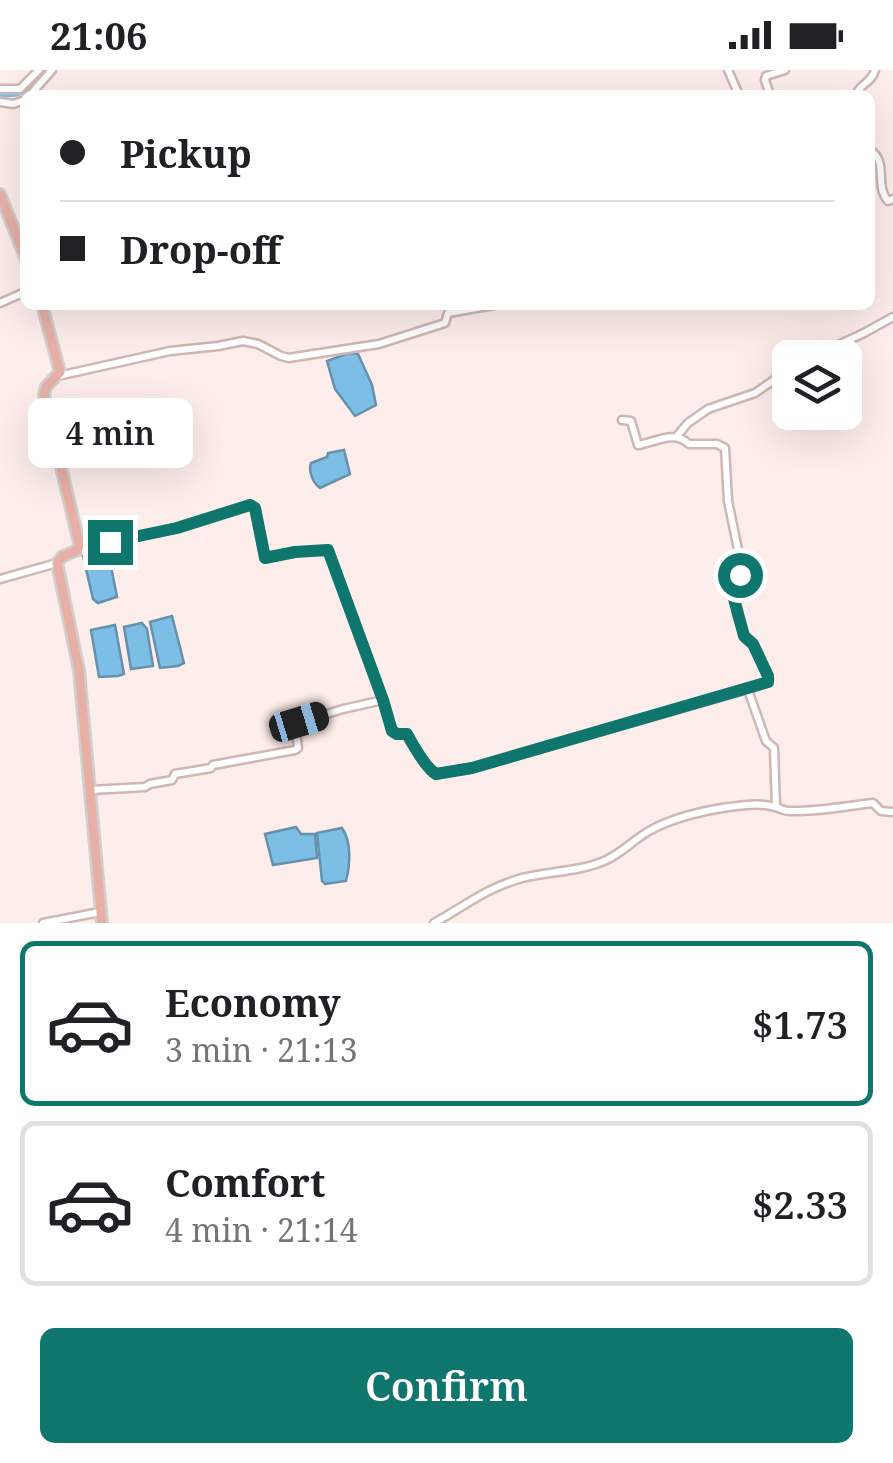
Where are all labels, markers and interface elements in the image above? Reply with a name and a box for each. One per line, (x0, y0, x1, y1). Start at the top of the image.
text: 21:06 (50, 9, 147, 61)
text: Pickup (120, 127, 252, 179)
text: Drop-off (120, 223, 281, 275)
map controls (772, 340, 862, 430)
button: layers (772, 340, 862, 430)
callout: 4 min (28, 397, 192, 467)
text: 4 min (66, 411, 155, 454)
route end (88, 520, 133, 565)
route start (718, 553, 763, 598)
car (266, 699, 332, 745)
text: Economy (165, 976, 341, 1028)
icon: car (45, 979, 135, 1069)
text: $1.73 (752, 998, 848, 1050)
text: 3 min · 21:13 (165, 1028, 358, 1071)
text: Comfort (165, 1156, 325, 1208)
icon: car (45, 1159, 135, 1249)
text: $2.33 (752, 1178, 848, 1230)
text: 4 min · 21:14 (165, 1208, 358, 1251)
button: Confirm (40, 1328, 853, 1443)

